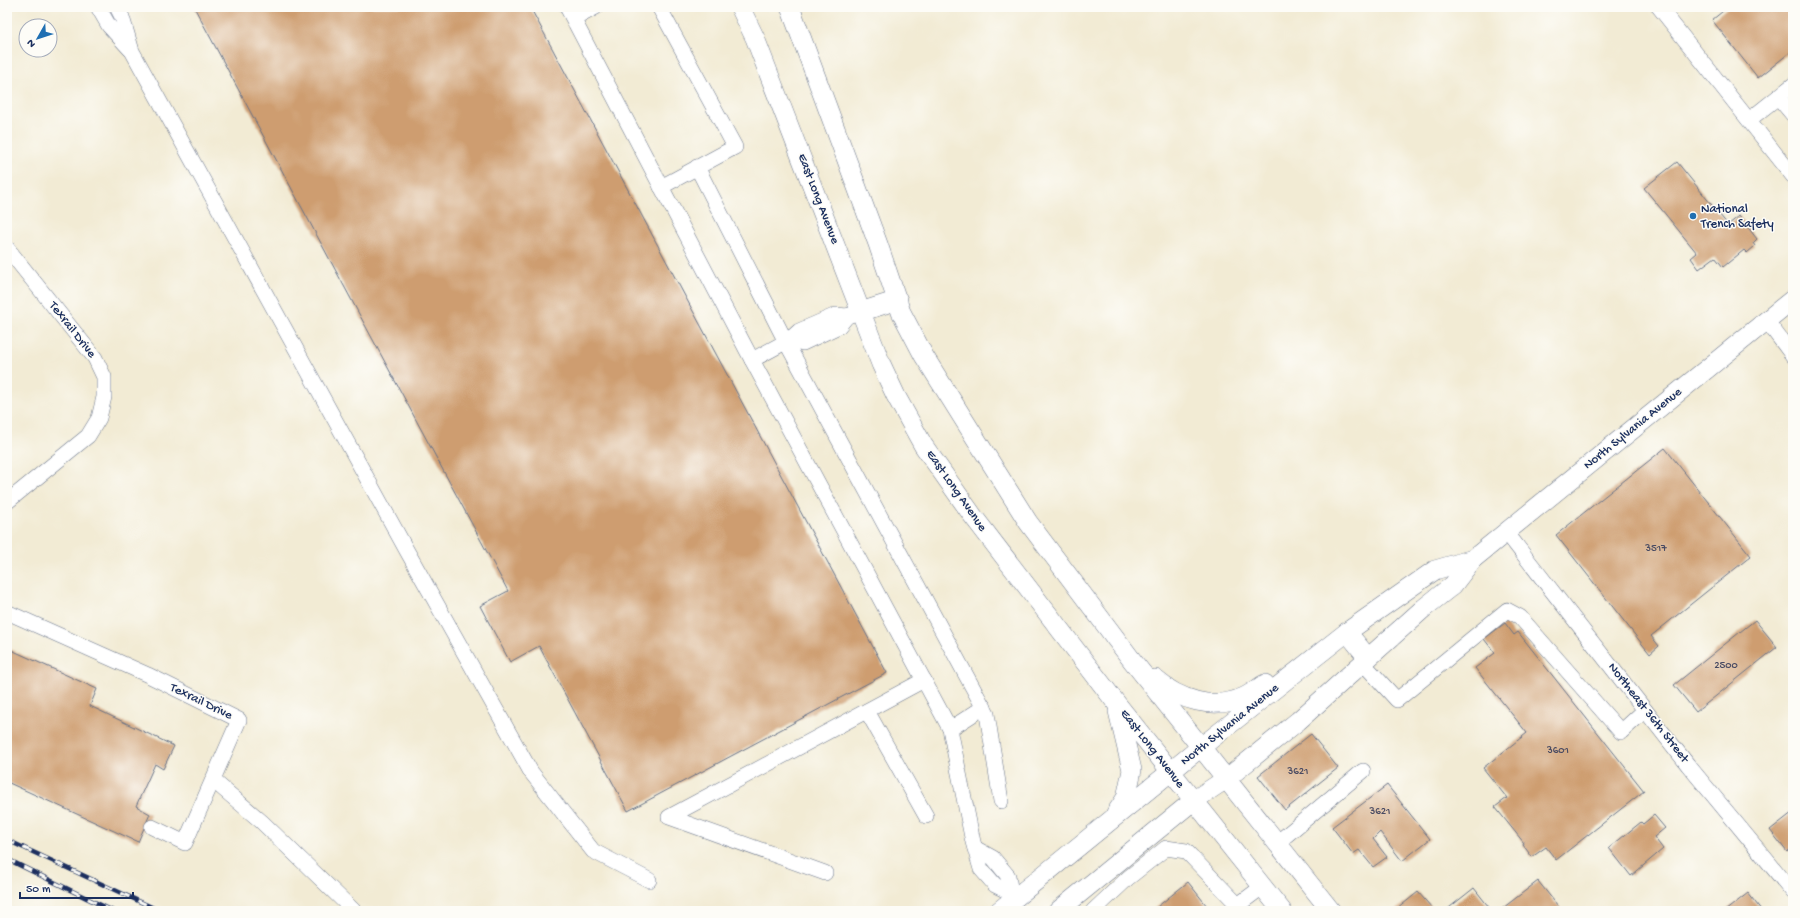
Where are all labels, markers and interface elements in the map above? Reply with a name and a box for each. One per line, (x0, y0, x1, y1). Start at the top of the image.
north arrow (18, 18, 58, 58)
text: N (25, 36, 39, 50)
street label: East Long Avenue (794, 152, 842, 247)
place label: National Trench Safety (1700, 202, 1774, 232)
marker: National Trench Safety (1688, 211, 1698, 221)
street label: Texrail Drive (45, 298, 99, 361)
street label: North Sylvania Avenue (1581, 385, 1685, 473)
street label: East Long Avenue (922, 447, 990, 535)
house number: 3517 (1644, 543, 1667, 555)
street label: Northeast 36th Street (1604, 660, 1693, 767)
house number: 2500 (1714, 660, 1738, 672)
street label: Texrail Drive (166, 680, 235, 724)
street label: North Sylvania Avenue (1178, 681, 1282, 769)
street label: East Long Avenue (1117, 707, 1188, 792)
house number: 3601 (1546, 745, 1569, 757)
house number: 3621 (1286, 766, 1309, 778)
house number: 3621 (1368, 806, 1391, 818)
scale bar (20, 874, 133, 900)
text: 50 m (26, 883, 51, 897)

